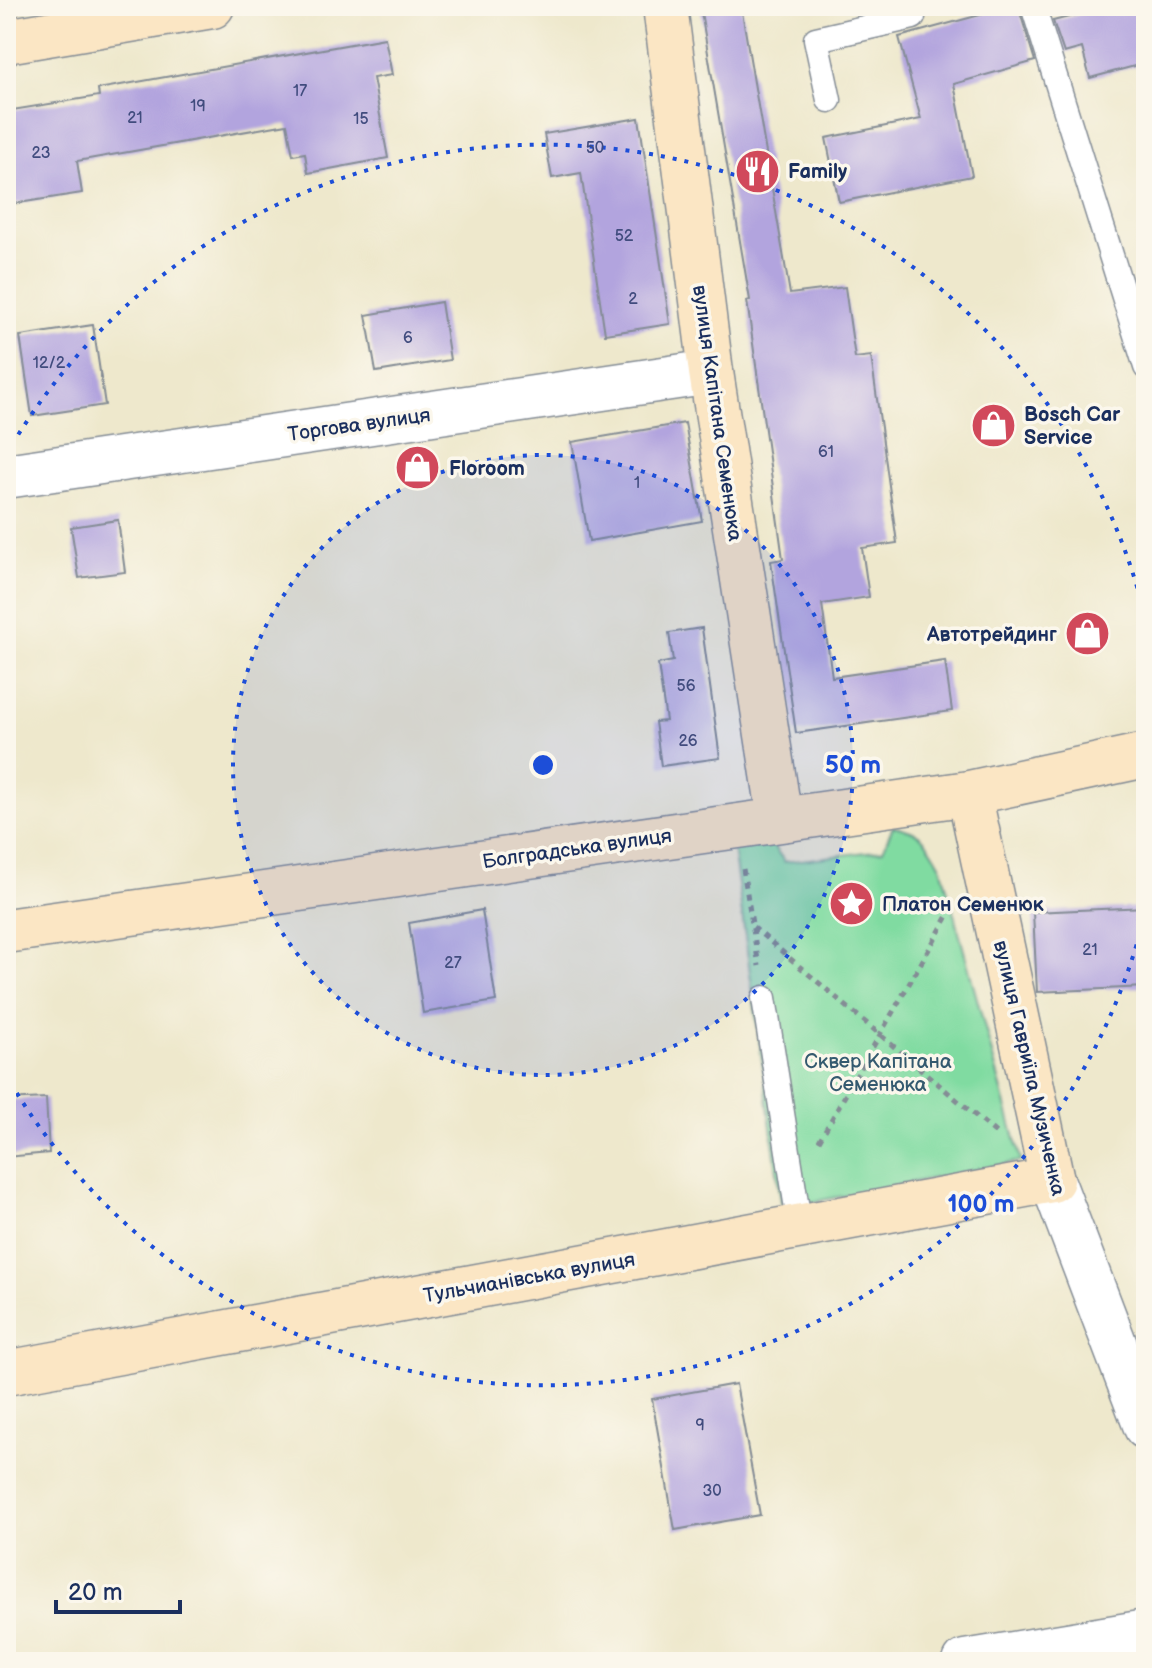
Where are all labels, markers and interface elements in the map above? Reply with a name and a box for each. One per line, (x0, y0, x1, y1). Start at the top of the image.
house number: 17 (293, 82, 307, 101)
house number: 19 (190, 97, 206, 116)
house number: 21 (127, 109, 143, 128)
house number: 15 (353, 110, 369, 129)
house number: 50 (586, 139, 604, 158)
house number: 23 (32, 144, 51, 163)
restaurant icon: Family (733, 147, 781, 195)
place label: Family (788, 160, 848, 184)
house number: 52 (615, 227, 634, 246)
street label: вулиця Капітана Семенюка (687, 284, 747, 543)
house number: 2 (628, 290, 638, 309)
house number: 6 (403, 329, 413, 348)
house number: 12/2 (33, 354, 66, 373)
shop icon: Bosch Car Service (969, 402, 1017, 450)
street label: Торгова вулиця (286, 403, 432, 447)
place label: Bosch Car Service (1024, 403, 1121, 450)
house number: 61 (818, 443, 834, 462)
shop icon: Floroom (394, 444, 442, 492)
place label: Floroom (449, 457, 525, 481)
house number: 1 (634, 474, 640, 493)
shop icon: Автотрейдинг (1064, 610, 1112, 658)
place label: Автотрейдинг (926, 623, 1057, 647)
house number: 56 (677, 677, 696, 696)
house number: 26 (678, 732, 698, 751)
centre of rings (529, 751, 557, 779)
text: 50 m (825, 751, 881, 780)
street label: Болградська вулиця (481, 824, 673, 874)
place icon: Платон Семенюк (827, 880, 875, 928)
place label: Платон Семенюк (882, 893, 1044, 917)
street label: вулиця Гавриїла Музиченка (988, 938, 1070, 1198)
house number: 21 (1082, 941, 1098, 960)
house number: 27 (444, 954, 462, 973)
park label: Сквер Капітана Семенюка (804, 1050, 952, 1097)
text: 100 m (948, 1190, 1014, 1219)
street label: Тульчианівська вулиця (421, 1248, 637, 1308)
house number: 9 (695, 1416, 705, 1435)
house number: 30 (702, 1482, 722, 1501)
scale bar (56, 1564, 180, 1614)
text: 20 m (68, 1578, 123, 1607)

